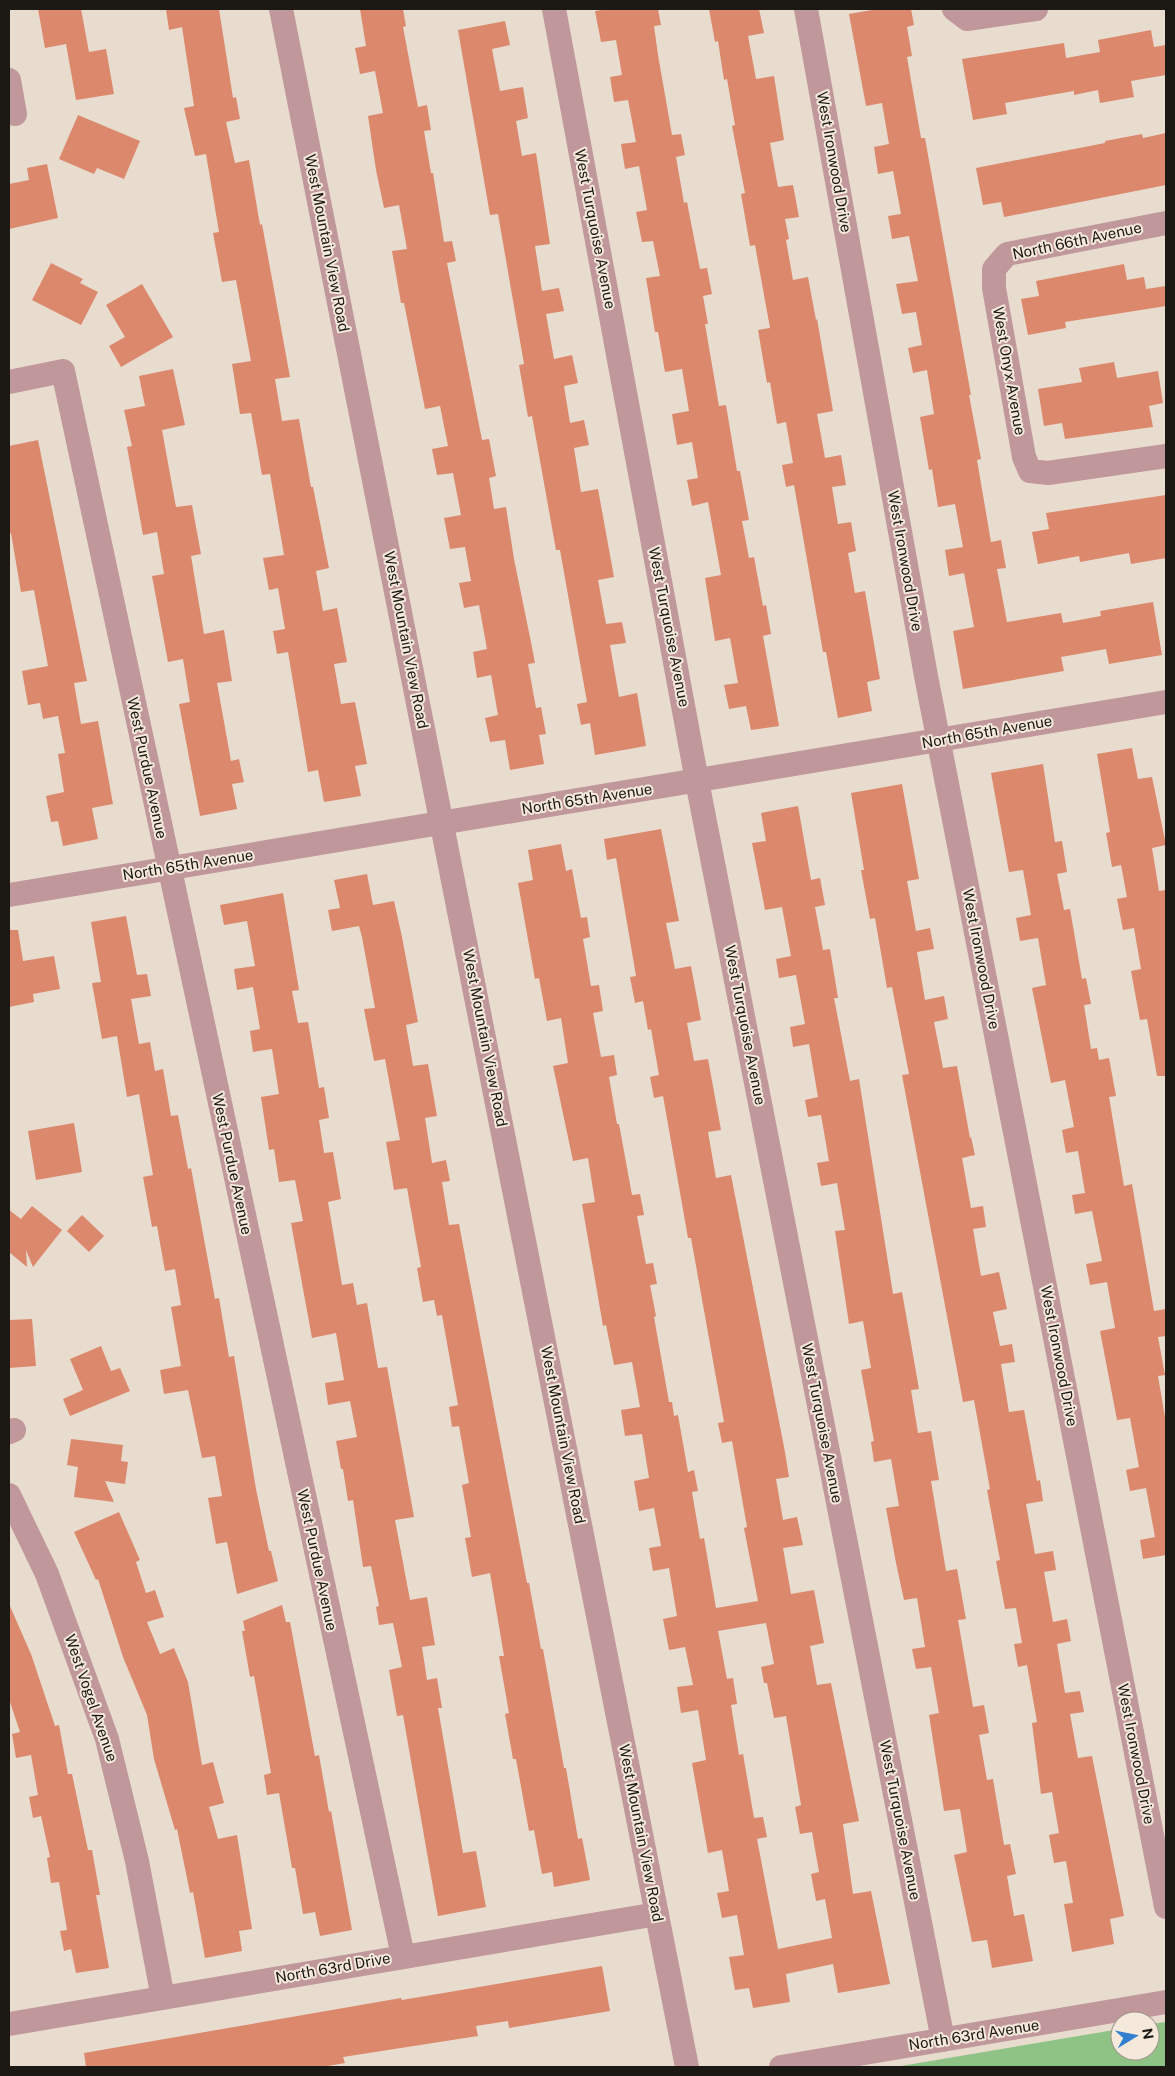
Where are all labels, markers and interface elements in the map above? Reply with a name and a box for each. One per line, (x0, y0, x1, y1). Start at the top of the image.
street label: West Ironwood Drive (814, 90, 855, 234)
street label: West Turquoise Avenue (572, 147, 619, 310)
street label: West Mountain View Road (302, 153, 353, 333)
street label: North 66th Avenue (1011, 219, 1143, 263)
street label: West Onyx Avenue (990, 305, 1029, 436)
street label: West Ironwood Drive (885, 489, 926, 633)
street label: West Turquoise Avenue (646, 545, 693, 708)
street label: West Mountain View Road (381, 550, 432, 730)
street label: West Purdue Avenue (124, 696, 171, 840)
street label: North 65th Avenue (920, 712, 1053, 751)
street label: North 65th Avenue (520, 780, 653, 817)
street label: North 65th Avenue (121, 846, 254, 883)
street label: West Ironwood Drive (960, 887, 1003, 1031)
street label: West Turquoise Avenue (722, 943, 769, 1106)
street label: West Mountain View Road (460, 948, 511, 1128)
street label: West Purdue Avenue (209, 1092, 256, 1236)
street label: West Ironwood Drive (1038, 1284, 1081, 1428)
street label: West Turquoise Avenue (799, 1341, 846, 1504)
street label: West Mountain View Road (538, 1345, 589, 1525)
street label: West Purdue Avenue (294, 1488, 341, 1632)
street label: West Vogel Avenue (62, 1632, 121, 1764)
street label: West Ironwood Drive (1115, 1682, 1158, 1826)
street label: West Turquoise Avenue (877, 1738, 924, 1901)
street label: West Mountain View Road (616, 1743, 667, 1923)
street label: North 63rd Drive (274, 1949, 392, 1986)
north arrow (1110, 2011, 1160, 2061)
street label: North 63rd Avenue (907, 2016, 1040, 2053)
text: N (1139, 2027, 1157, 2041)

